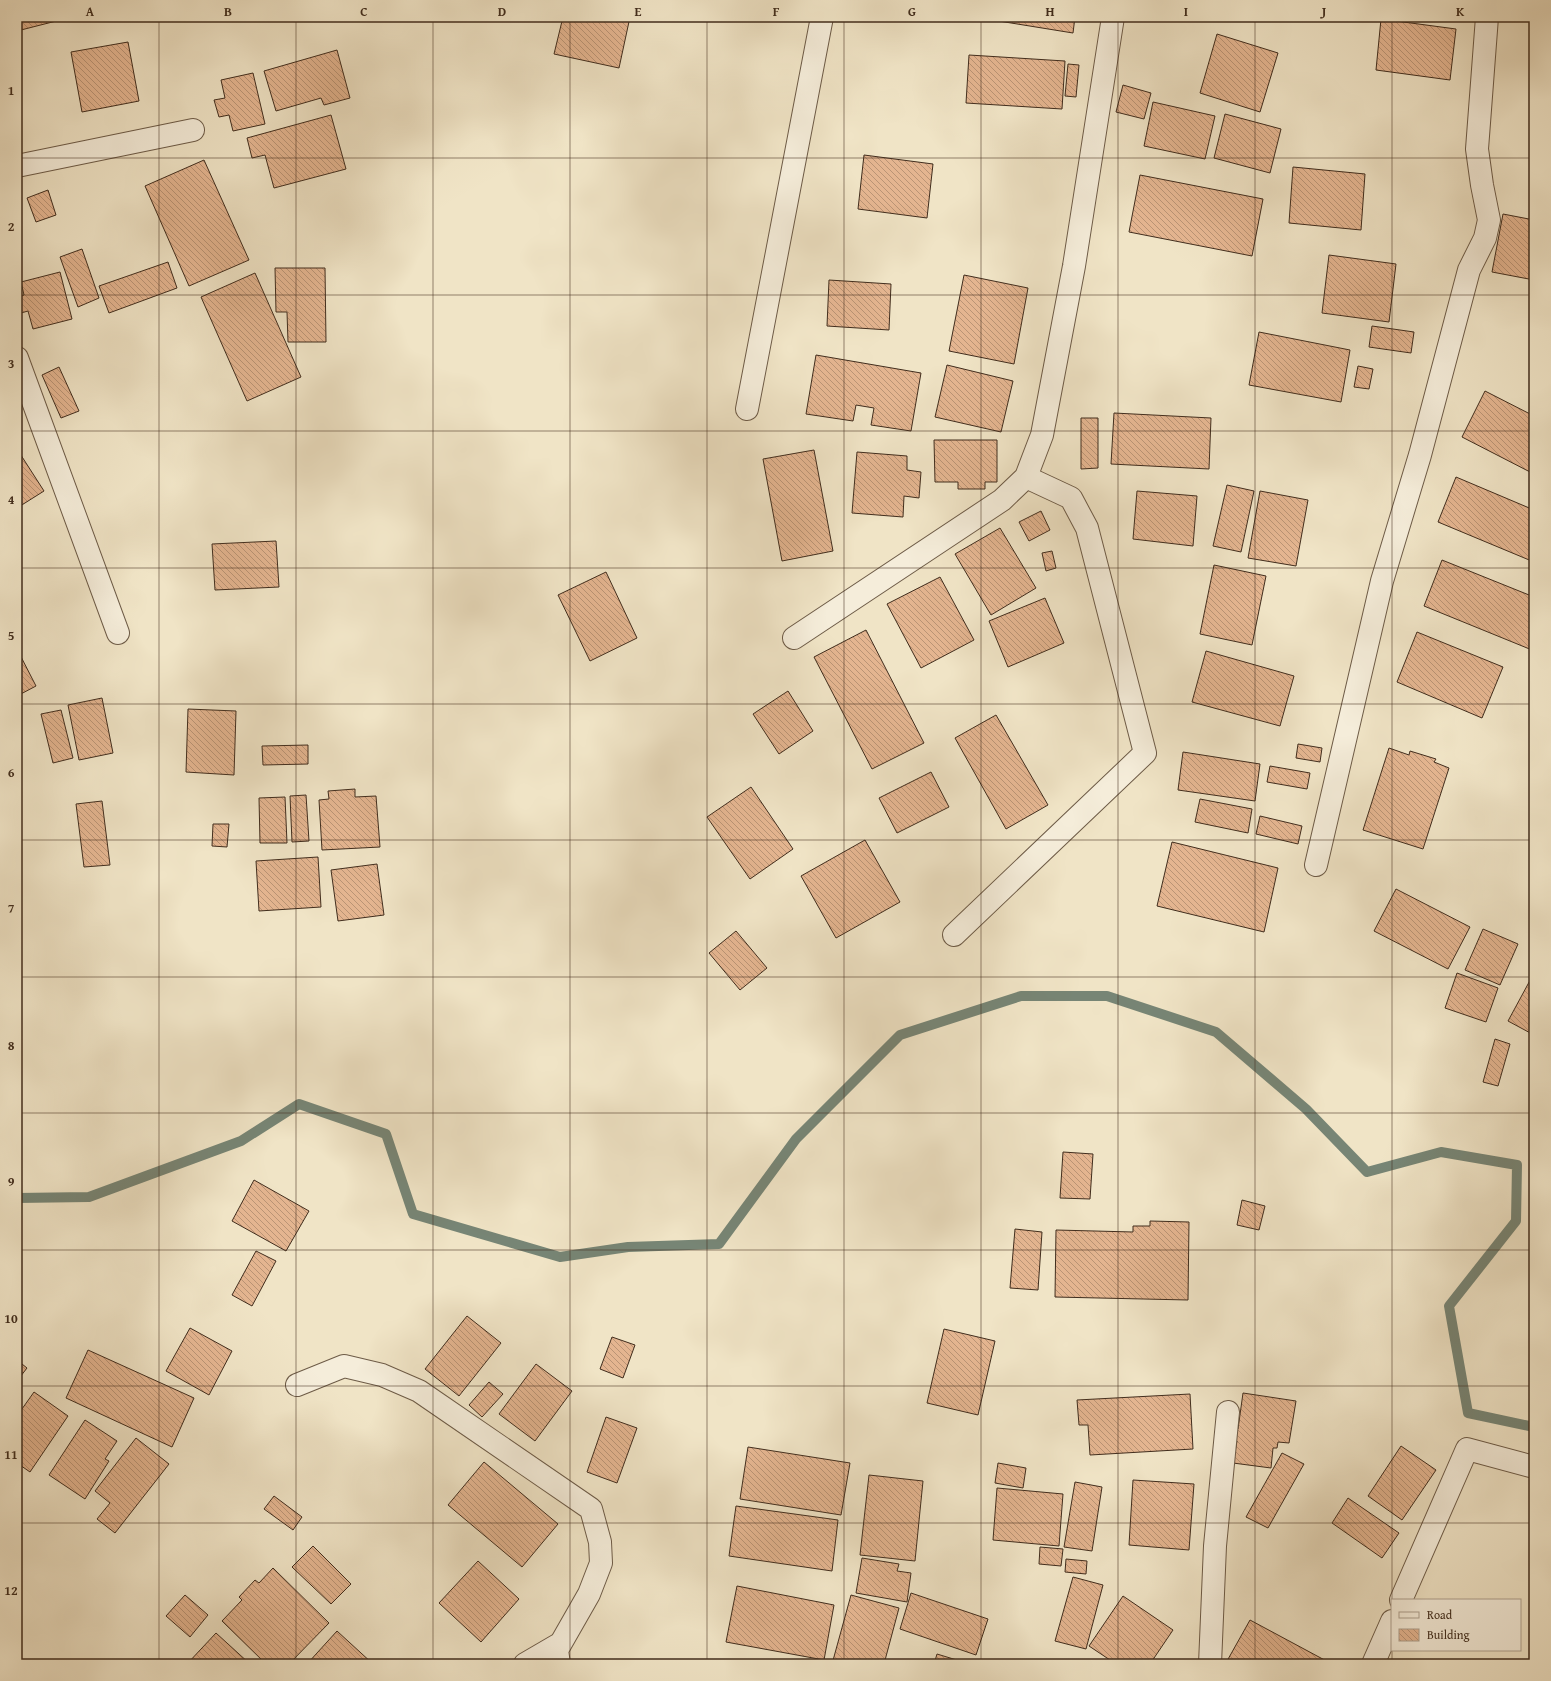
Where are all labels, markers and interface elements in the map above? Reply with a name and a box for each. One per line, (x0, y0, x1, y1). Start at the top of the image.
text: A (86, 2, 95, 21)
text: B (224, 2, 232, 21)
text: C (360, 2, 368, 21)
text: D (498, 2, 506, 21)
text: E (635, 2, 642, 21)
text: F (773, 2, 780, 21)
text: G (908, 2, 916, 21)
text: H (1045, 2, 1055, 21)
text: I (1184, 2, 1188, 21)
text: J (1320, 2, 1327, 21)
text: K (1456, 2, 1465, 21)
text: 1 (8, 81, 14, 100)
text: 2 (8, 217, 15, 236)
text: 3 (8, 354, 14, 373)
text: 4 (8, 490, 15, 509)
text: 5 (8, 626, 15, 645)
text: 6 (8, 763, 15, 782)
text: 7 (8, 899, 15, 918)
text: 8 (8, 1036, 15, 1055)
text: 9 (8, 1172, 15, 1191)
text: 10 (4, 1309, 18, 1328)
text: 11 (4, 1445, 18, 1464)
text: 12 (4, 1581, 18, 1600)
legend (1391, 1599, 1521, 1651)
text: Road (1427, 1606, 1453, 1623)
text: Building (1427, 1626, 1470, 1643)

